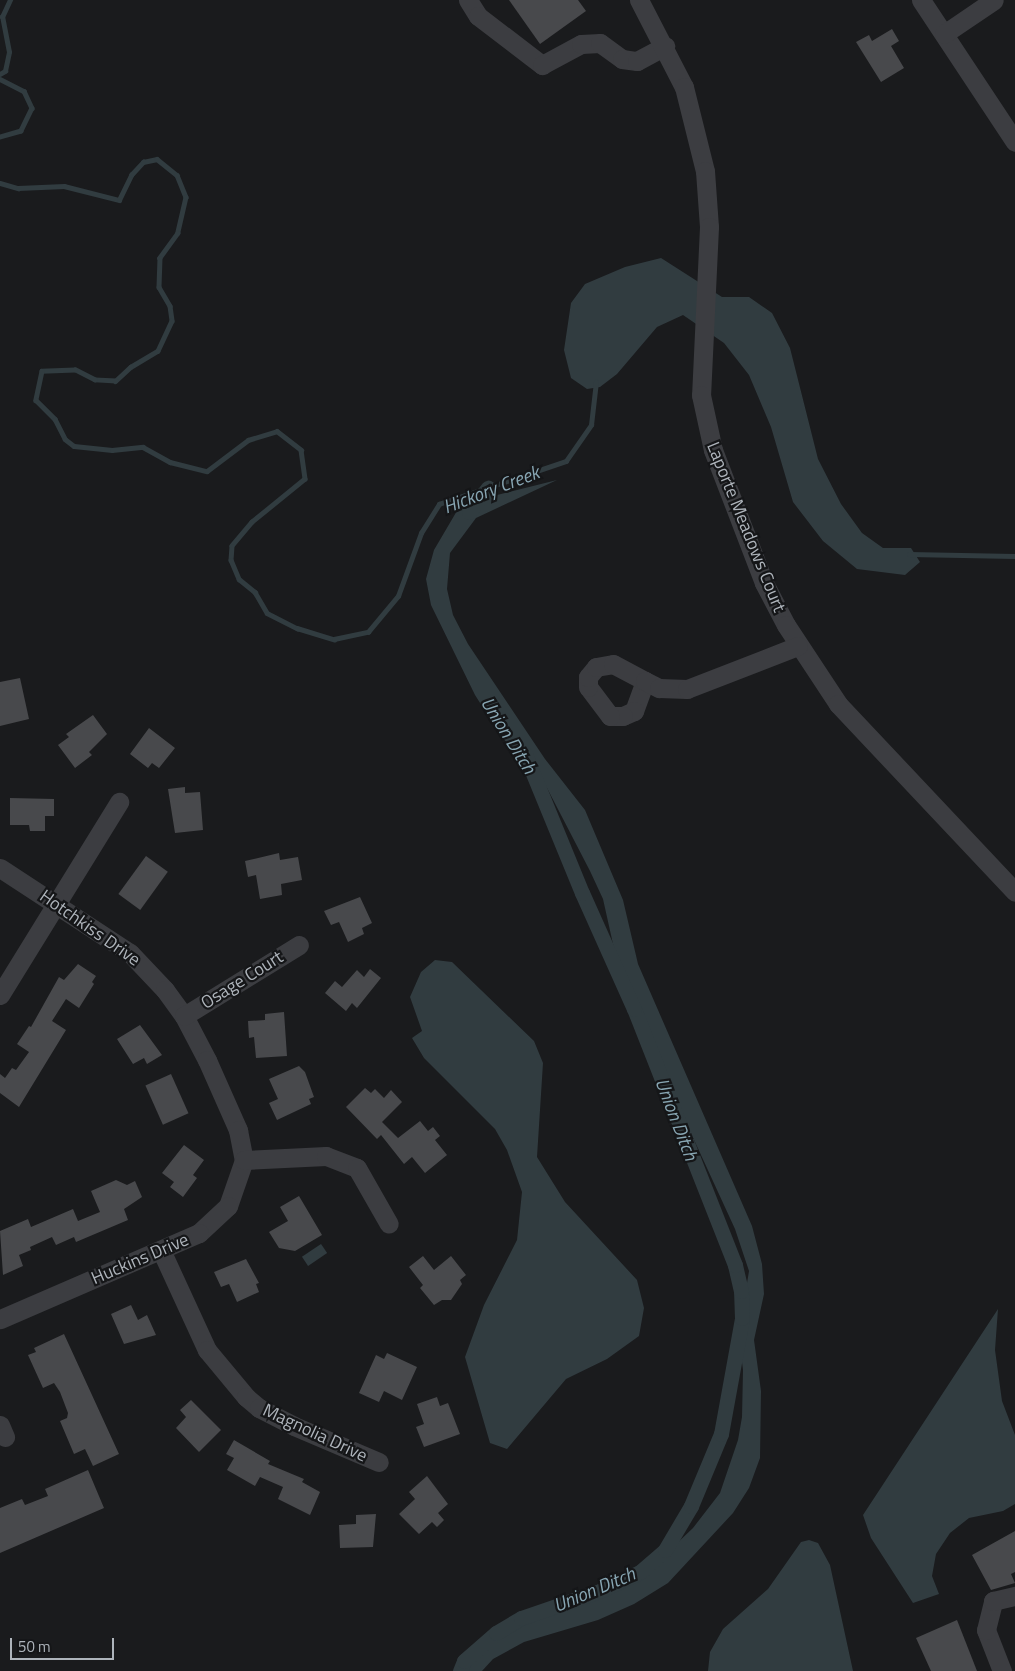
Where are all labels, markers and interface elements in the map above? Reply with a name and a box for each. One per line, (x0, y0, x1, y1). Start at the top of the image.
street label: Laporte Meadows Court (702, 439, 790, 615)
water label: Hickory Creek (440, 460, 542, 518)
water label: Union Ditch (476, 692, 542, 778)
street label: Hotchkiss Drive (35, 885, 145, 971)
street label: Osage Court (197, 946, 287, 1014)
water label: Union Ditch (651, 1075, 703, 1163)
street label: Huckins Drive (88, 1229, 192, 1289)
street label: Magnolia Drive (259, 1399, 371, 1467)
water label: Union Ditch (550, 1562, 638, 1616)
scale bar (12, 1628, 116, 1660)
text: 50 m (18, 1635, 51, 1658)

